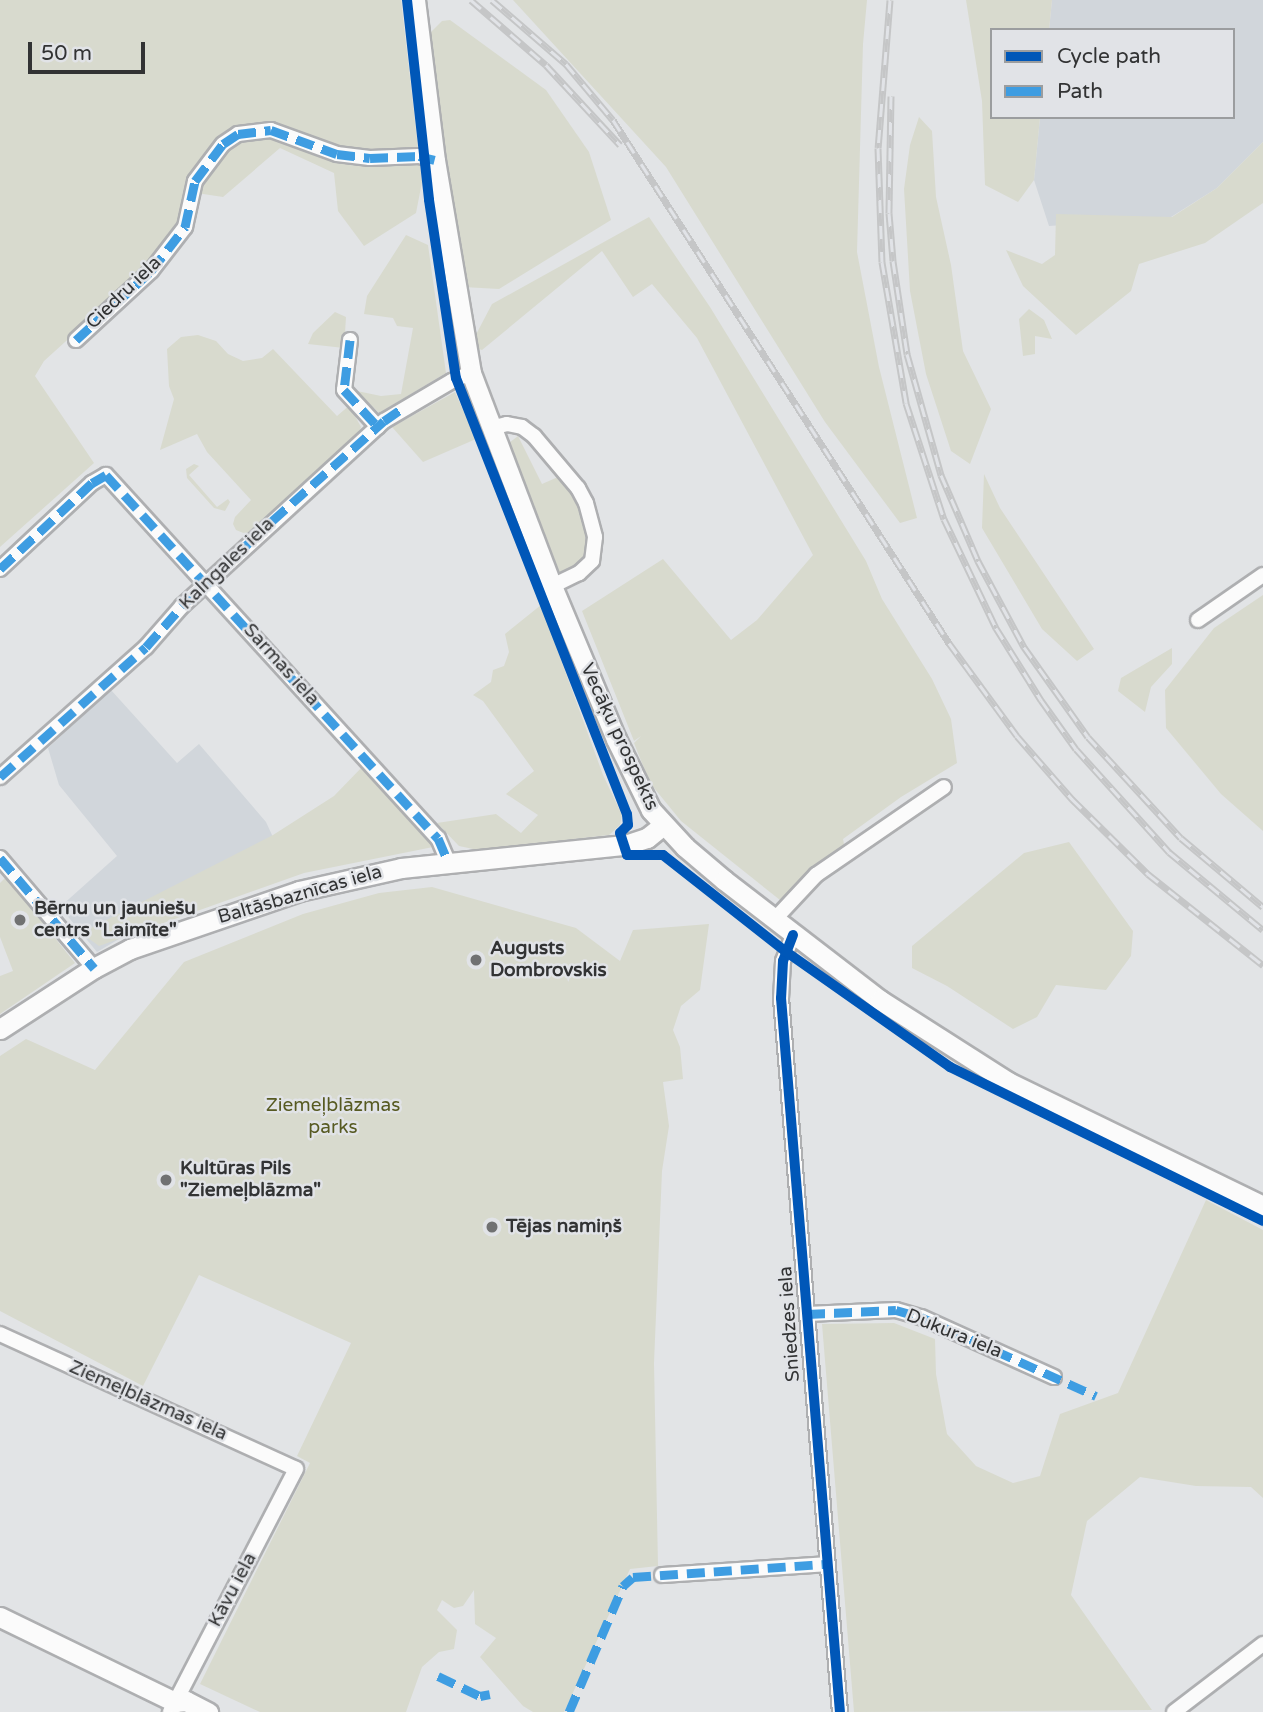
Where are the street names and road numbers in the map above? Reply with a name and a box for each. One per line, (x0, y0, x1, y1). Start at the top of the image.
street label: Ciedru iela (82, 252, 166, 334)
street label: Kalngales iela (175, 513, 279, 615)
street label: Sarmas iela (238, 619, 324, 711)
street label: Vecāķu prospekts (575, 660, 663, 814)
street label: Baltāsbaznīcas iela (215, 861, 385, 929)
street label: Sniedzes iela (775, 1265, 805, 1383)
street label: Dukura iela (903, 1304, 1005, 1364)
street label: Ziemeļblāzmas iela (65, 1356, 231, 1446)
street label: Kāvu iela (204, 1549, 262, 1631)

